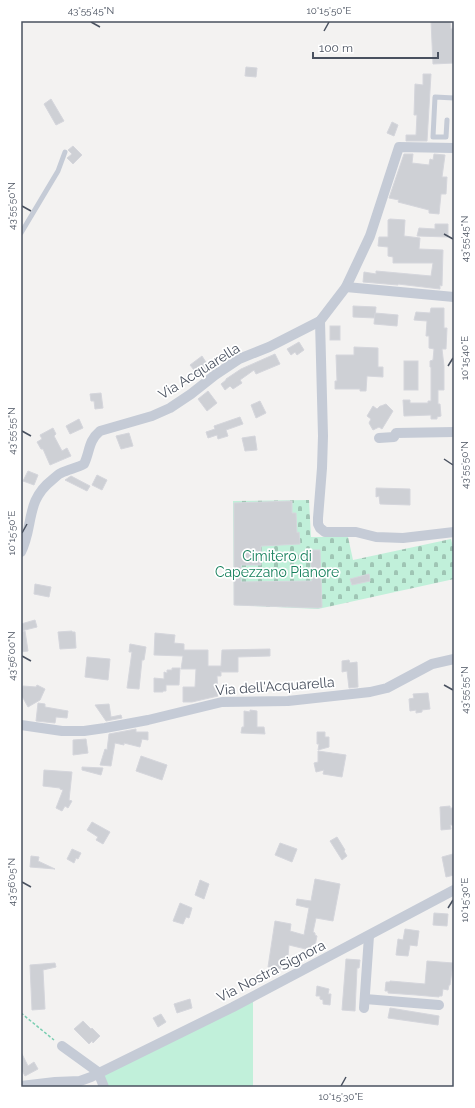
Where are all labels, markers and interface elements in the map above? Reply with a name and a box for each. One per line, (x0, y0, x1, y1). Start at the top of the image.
text: 43°55'45"N (68, 5, 114, 16)
text: 10°15'50"E (307, 5, 351, 16)
scale bar (313, 34, 438, 60)
text: 100 m (319, 41, 353, 55)
text: 43°55'50"N (6, 182, 17, 230)
text: 43°55'45"N (459, 216, 470, 262)
text: 10°15'40"E (459, 336, 470, 380)
street label: Via Acquarella (155, 340, 243, 402)
text: 43°55'55"N (6, 407, 17, 455)
text: 43°55'50"N (459, 441, 470, 489)
text: 10°15'50"E (6, 511, 17, 555)
park label: Cimitero di Capezzano Pianore (215, 548, 339, 580)
text: 43°56'00"N (6, 631, 17, 681)
text: 43°55'55"N (459, 666, 470, 714)
street label: Via dell'Acquarella (215, 674, 335, 698)
text: 43°56'05"N (6, 858, 17, 906)
text: 10°15'30"E (459, 878, 470, 922)
street label: Via Nostra Signora (214, 937, 328, 1005)
text: 10°15'30"E (319, 1091, 363, 1102)

